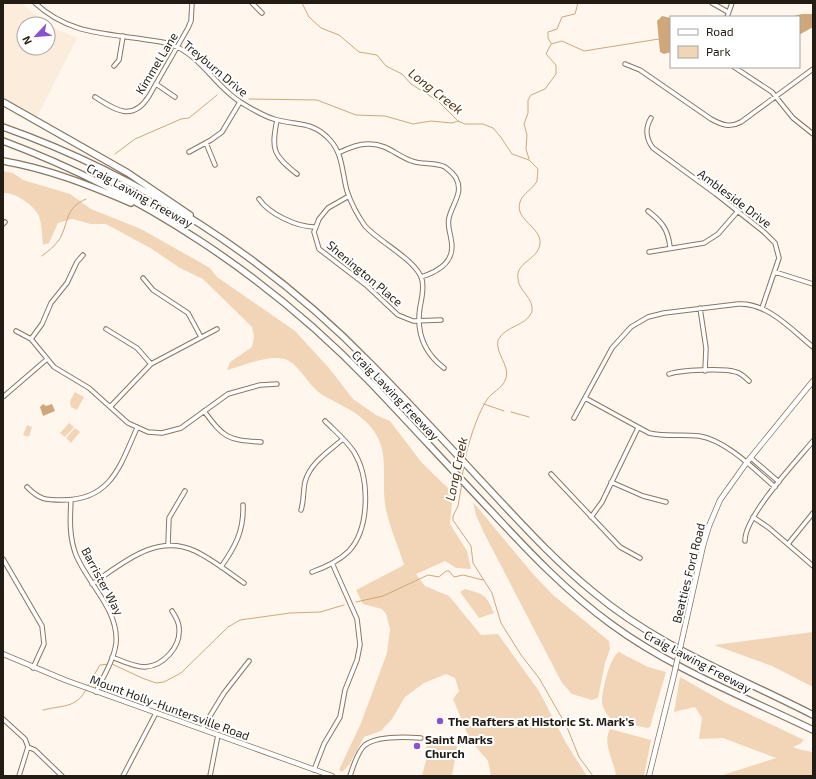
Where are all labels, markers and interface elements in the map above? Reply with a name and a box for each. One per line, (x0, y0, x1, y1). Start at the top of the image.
north arrow (16, 16, 56, 56)
legend (670, 16, 800, 68)
text: Road (706, 24, 734, 38)
street label: Kimmel Lane (132, 30, 180, 96)
text: N (19, 34, 34, 47)
street label: Treyburn Drive (181, 37, 251, 99)
text: Park (706, 44, 731, 58)
water label: Long Creek (406, 65, 467, 117)
street label: Craig Lawing Freeway (84, 160, 196, 230)
street label: Ambleside Drive (695, 166, 775, 230)
street label: Shenington Place (324, 237, 406, 309)
street label: Craig Lawing Freeway (350, 347, 443, 443)
water label: Long Creek (441, 435, 471, 502)
street label: Beatties Ford Road (669, 521, 707, 625)
street label: Barrister Way (79, 545, 127, 618)
street label: Craig Lawing Freeway (642, 627, 754, 695)
street label: Mount Holly-Huntersville Road (88, 672, 252, 742)
place label: The Rafters at Historic St. Mark's (448, 714, 635, 728)
marker: The Rafters at Historic St. Mark's (435, 716, 445, 726)
place label: Saint Marks Church (425, 732, 493, 760)
marker: Saint Marks Church (412, 741, 422, 751)

